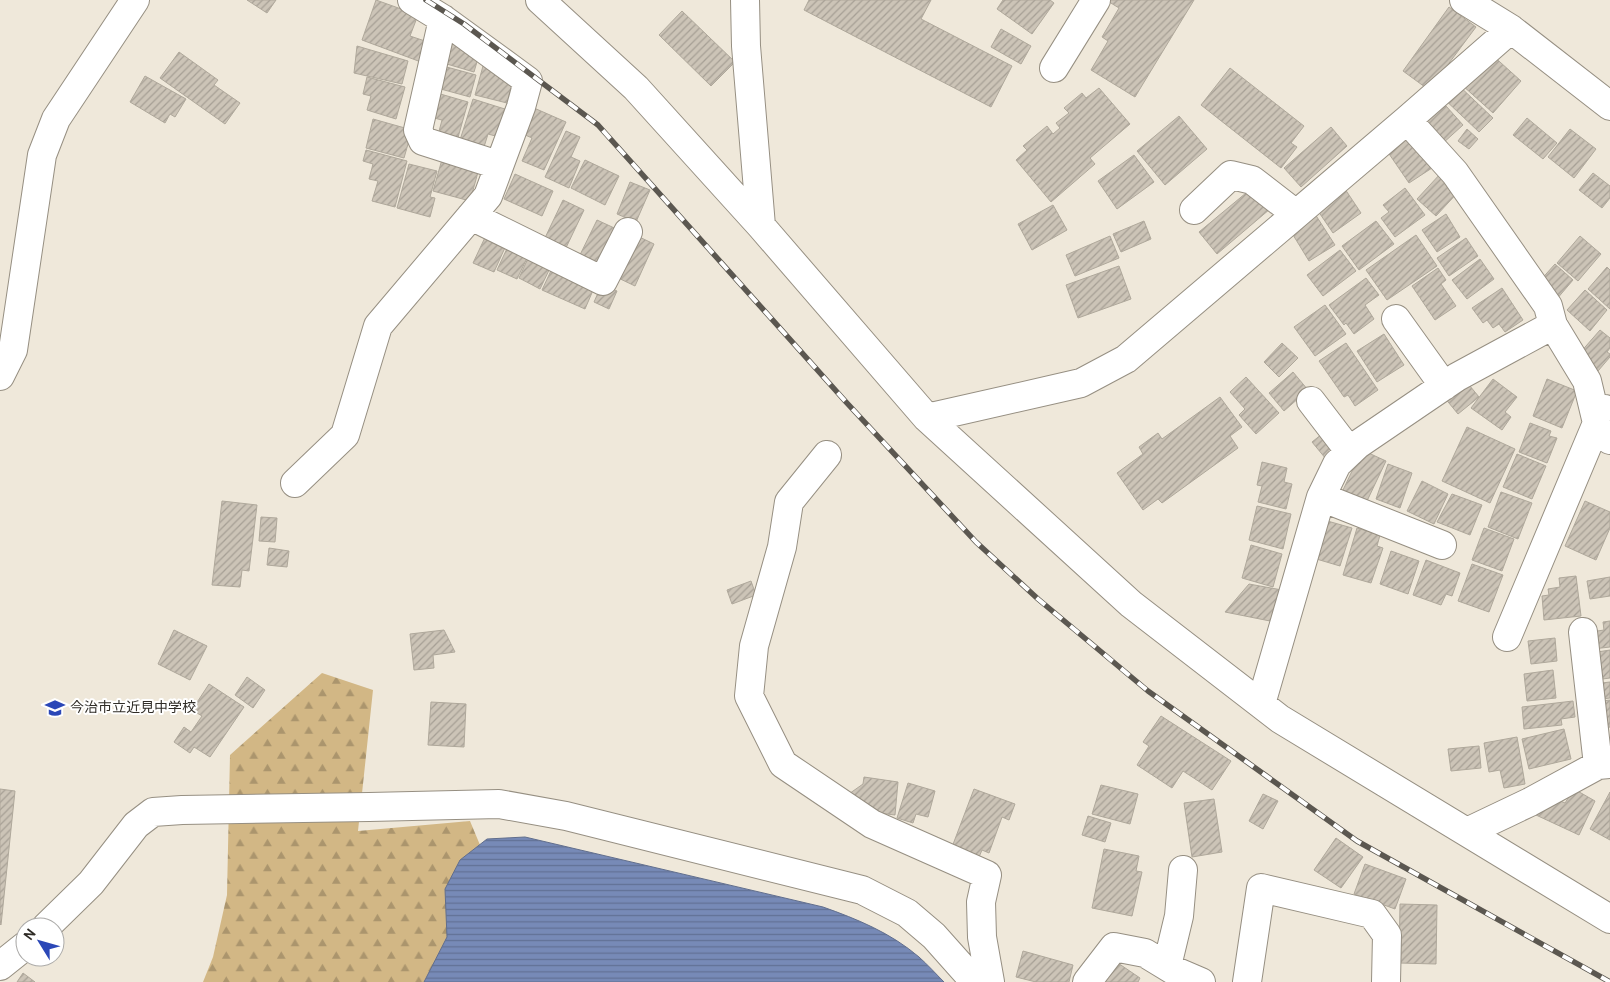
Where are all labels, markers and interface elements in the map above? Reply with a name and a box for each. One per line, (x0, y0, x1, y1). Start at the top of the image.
school or university icon: 今治市立近見中学校 (44, 697, 66, 719)
place label: 今治市立近見中学校 (70, 700, 196, 717)
north arrow (15, 917, 65, 967)
text: N (21, 926, 41, 944)

